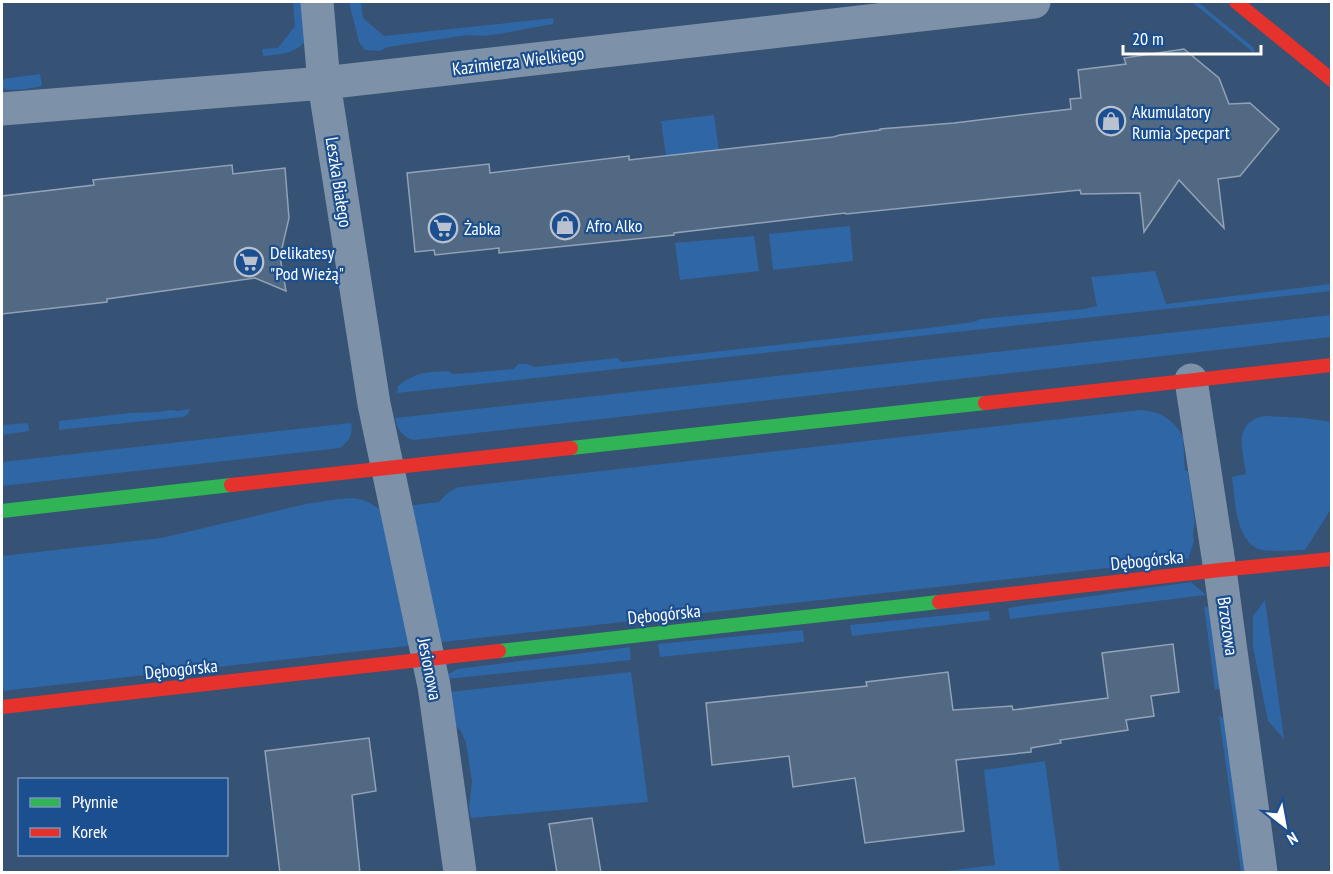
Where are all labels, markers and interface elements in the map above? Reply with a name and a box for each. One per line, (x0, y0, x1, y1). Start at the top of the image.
scale bar (1123, 18, 1261, 56)
text: 20 m (1132, 27, 1164, 50)
street label: Kazimierza Wielkiego (451, 41, 585, 80)
place label: Akumulatory Rumia Specpart (1132, 100, 1230, 144)
shop icon: Akumulatory Rumia Specpart (1095, 105, 1127, 137)
street label: Leszka Białego (320, 135, 358, 229)
shop icon: Afro Alko (549, 209, 581, 241)
supermarket icon: Żabka (427, 212, 459, 244)
place label: Afro Alko (586, 214, 643, 237)
place label: Żabka (464, 217, 501, 240)
place label: Delikatesy "Pod Wieżą" (270, 241, 344, 285)
supermarket icon: Delikatesy "Pod Wieżą" (233, 246, 265, 278)
street label: Dębogórska (1109, 545, 1185, 575)
street label: Brzozowa (1213, 595, 1243, 657)
street label: Dębogórska (626, 599, 702, 629)
street label: Jesionowa (413, 635, 447, 702)
street label: Dębogórska (143, 654, 219, 684)
legend (18, 778, 228, 856)
text: Płynnie (72, 790, 118, 813)
north arrow (1255, 796, 1315, 856)
text: Korek (72, 820, 107, 843)
text: N (1284, 828, 1302, 850)

